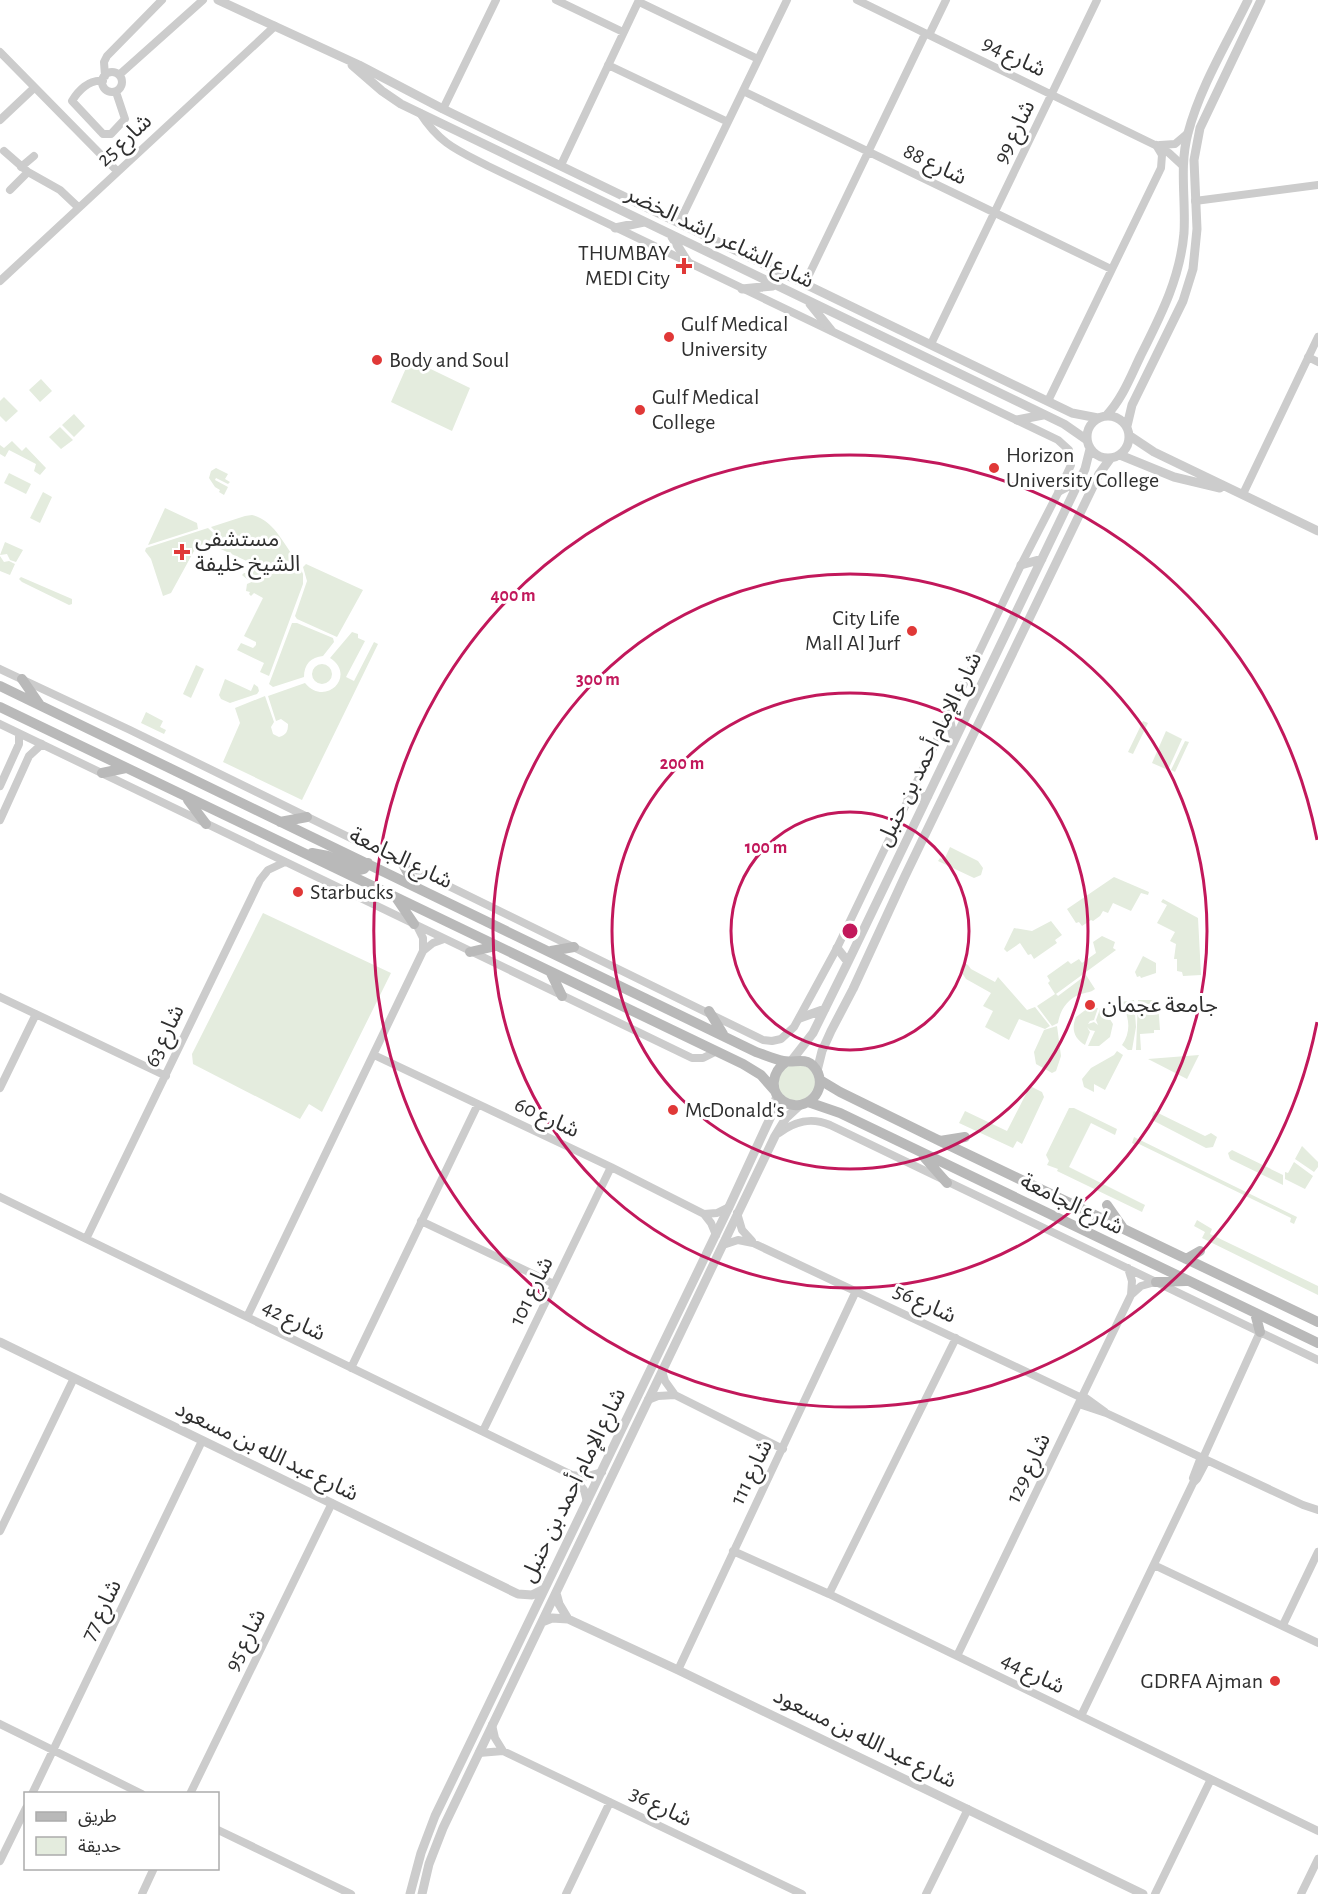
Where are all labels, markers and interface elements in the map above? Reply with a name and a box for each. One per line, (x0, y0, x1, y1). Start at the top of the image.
street label: شارع 94 (977, 31, 1049, 85)
street label: شارع 99 (989, 97, 1043, 169)
street label: شارع 25 (92, 110, 159, 174)
street label: شارع 88 (898, 139, 970, 193)
street label: شارع الشاعر راشد الخضر (620, 182, 817, 297)
place label: THUMBAY MEDI City (578, 242, 671, 289)
marker: THUMBAY MEDI City (675, 257, 693, 275)
place label: Gulf Medical University (681, 313, 788, 360)
marker: Gulf Medical University (662, 330, 676, 344)
place label: Body and Soul (389, 349, 510, 371)
marker: Body and Soul (370, 353, 384, 367)
place label: Gulf Medical College (652, 386, 759, 433)
marker: Gulf Medical College (633, 403, 647, 417)
place label: Horizon University College (1006, 444, 1159, 491)
marker: Horizon University College (987, 461, 1001, 475)
place label: مستشفى الشيخ خليفة (195, 528, 300, 580)
marker: مستشفى الشيخ خليفة (173, 543, 191, 561)
text: 400 m (490, 587, 536, 605)
place label: City Life Mall Al Jurf (805, 607, 901, 654)
marker: City Life Mall Al Jurf (905, 624, 919, 638)
street label: شارع الإمام أحمد بن حنبل (870, 647, 990, 852)
text: 300 m (576, 671, 620, 689)
text: 200 m (660, 755, 704, 773)
street label: شارع الجامعة (344, 824, 456, 897)
text: 100 m (745, 839, 787, 857)
place label: Starbucks (310, 881, 394, 903)
marker: Starbucks (291, 885, 305, 899)
centre of rings (840, 921, 860, 941)
place label: جامعة عجمان (1102, 994, 1218, 1017)
marker: جامعة عجمان (1083, 998, 1097, 1012)
street label: شارع 63 (140, 1001, 192, 1073)
street label: شارع 60 (509, 1093, 583, 1146)
place label: McDonald's (685, 1099, 785, 1121)
marker: McDonald's (666, 1103, 680, 1117)
street label: شارع الجامعة (1015, 1170, 1127, 1243)
street label: شارع 101 (505, 1253, 561, 1331)
street label: شارع 56 (888, 1279, 960, 1331)
street label: شارع 42 (257, 1295, 329, 1349)
street label: شارع الإمام أحمد بن حنبل (514, 1383, 634, 1588)
street label: شارع عبد الله بن مسعود (170, 1397, 362, 1509)
street label: شارع 129 (1002, 1430, 1059, 1508)
street label: شارع 111 (726, 1436, 781, 1510)
street label: شارع 77 (77, 1576, 130, 1646)
street label: شارع 95 (221, 1605, 274, 1677)
street label: شارع 44 (996, 1648, 1068, 1702)
place label: GDRFA Ajman (1141, 1670, 1263, 1692)
marker: GDRFA Ajman (1268, 1674, 1282, 1688)
street label: شارع عبد الله بن مسعود (768, 1684, 960, 1796)
street label: شارع 36 (624, 1782, 695, 1835)
legend (24, 1792, 219, 1870)
text: طريق (78, 1808, 117, 1827)
text: حديقة (78, 1838, 121, 1856)

